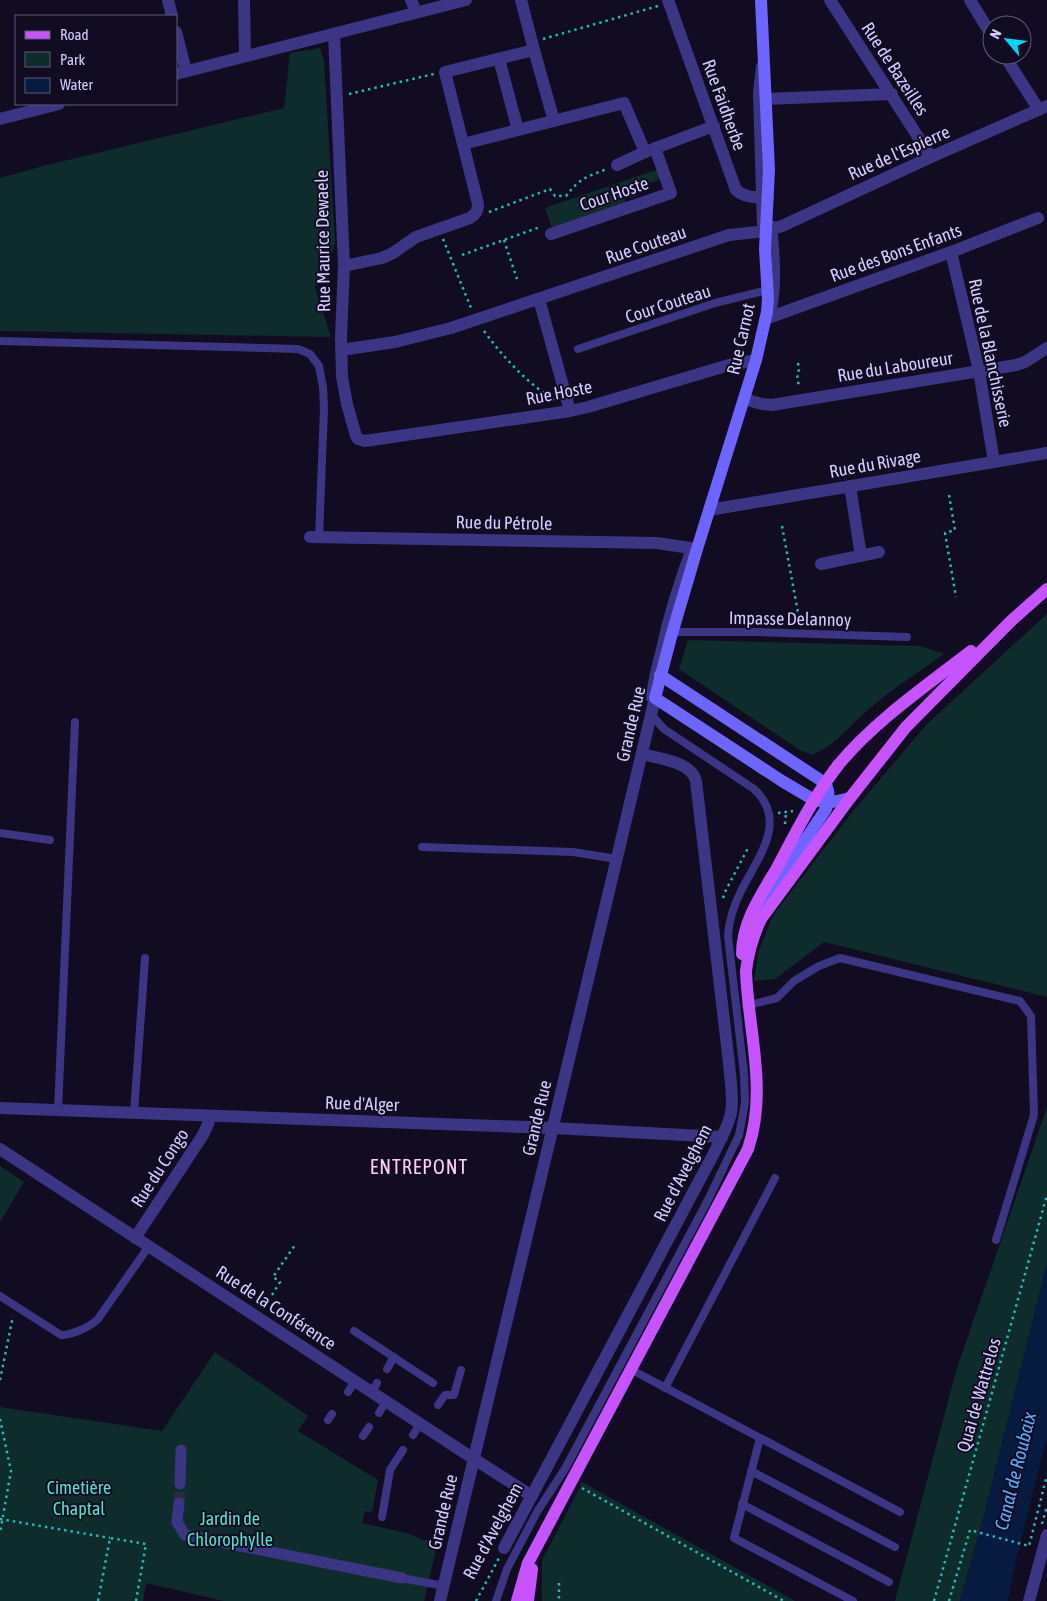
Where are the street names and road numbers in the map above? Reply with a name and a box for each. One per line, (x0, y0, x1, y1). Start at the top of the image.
street label: Rue de Bazeilles (858, 18, 933, 119)
street label: Rue Faidherbe (698, 57, 751, 153)
street label: Rue de l'Espierre (845, 121, 953, 184)
street label: Rue Maurice Dewaele (311, 170, 334, 312)
street label: Cour Hoste (577, 172, 651, 215)
street label: Rue des Bons Enfants (827, 219, 964, 286)
street label: Rue Couteau (603, 221, 689, 268)
street label: Rue de la Blanchisserie (964, 277, 1017, 429)
street label: Cour Couteau (623, 280, 713, 327)
street label: Rue Carnot (722, 301, 759, 377)
street label: Rue du Laboureur (836, 347, 955, 386)
street label: Rue Hoste (524, 376, 594, 409)
street label: Rue du Rivage (828, 445, 922, 482)
street label: Rue du Pétrole (456, 511, 552, 534)
street label: Impasse Delannoy (729, 607, 851, 630)
street label: Grande Rue (612, 684, 649, 764)
street label: Grande Rue (518, 1078, 555, 1158)
street label: Rue d'Alger (325, 1092, 400, 1115)
street label: Rue d'Avelghem (649, 1121, 716, 1225)
street label: Rue du Congo (126, 1125, 193, 1211)
street label: Rue de la Conférence (212, 1261, 340, 1354)
street label: Quai de Wattrelos (952, 1335, 1005, 1454)
street label: Grande Rue (424, 1472, 461, 1552)
street label: Rue d'Avelghem (458, 1479, 527, 1583)

